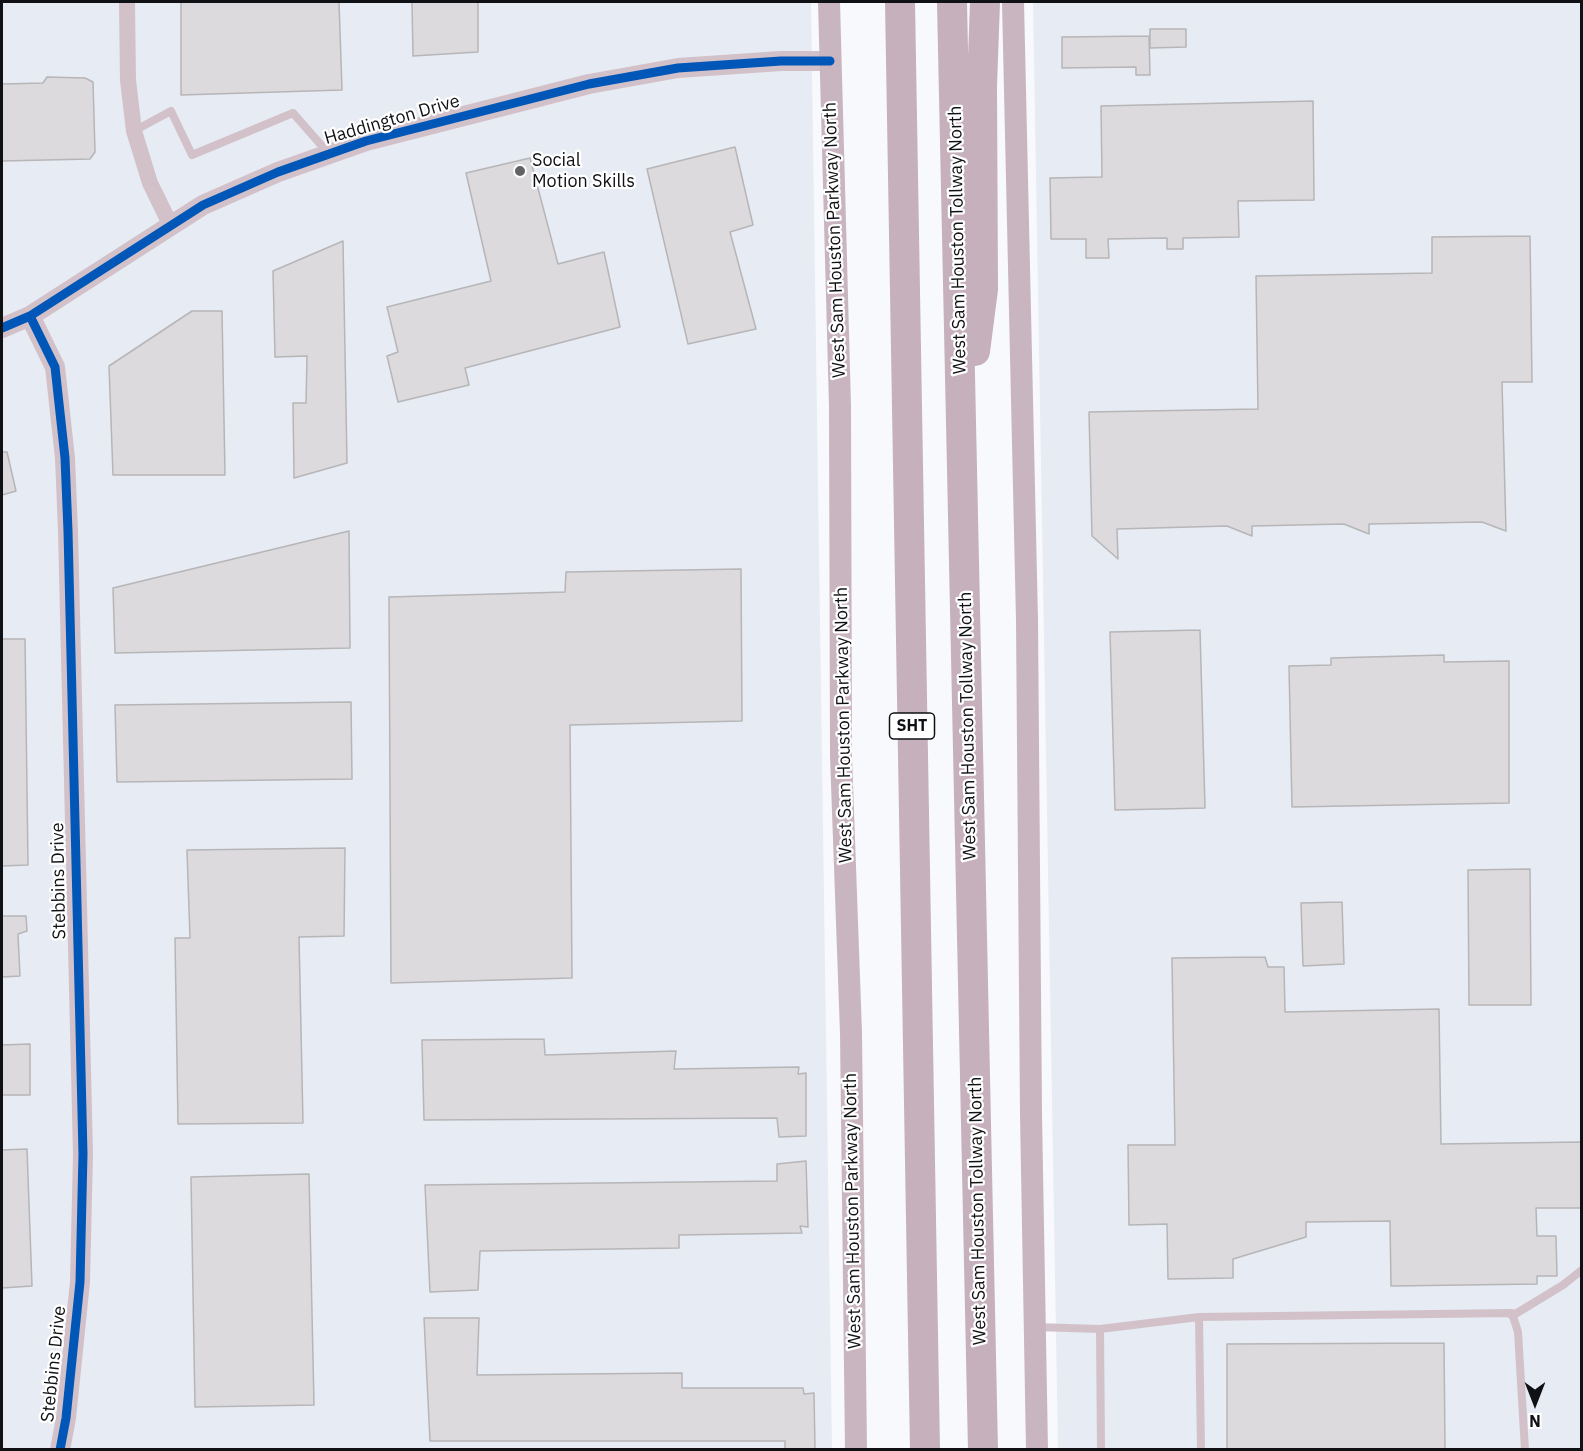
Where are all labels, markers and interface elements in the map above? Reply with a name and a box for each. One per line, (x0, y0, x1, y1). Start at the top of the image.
street label: Haddington Drive (322, 90, 462, 150)
street label: West Sam Houston Parkway North (819, 102, 851, 378)
street label: West Sam Houston Tollway North (945, 106, 971, 374)
place label: Social Motion Skills (532, 150, 635, 192)
marker: Social Motion Skills (513, 164, 527, 178)
street label: West Sam Houston Parkway North (831, 587, 857, 863)
street label: West Sam Houston Tollway North (955, 592, 981, 860)
road number: SHT (890, 713, 934, 739)
street label: Stebbins Drive (47, 822, 71, 940)
street label: West Sam Houston Parkway North (840, 1073, 866, 1349)
street label: West Sam Houston Tollway North (965, 1077, 991, 1345)
street label: Stebbins Drive (37, 1305, 71, 1423)
north arrow (1505, 1373, 1565, 1433)
text: N (1529, 1411, 1541, 1431)

